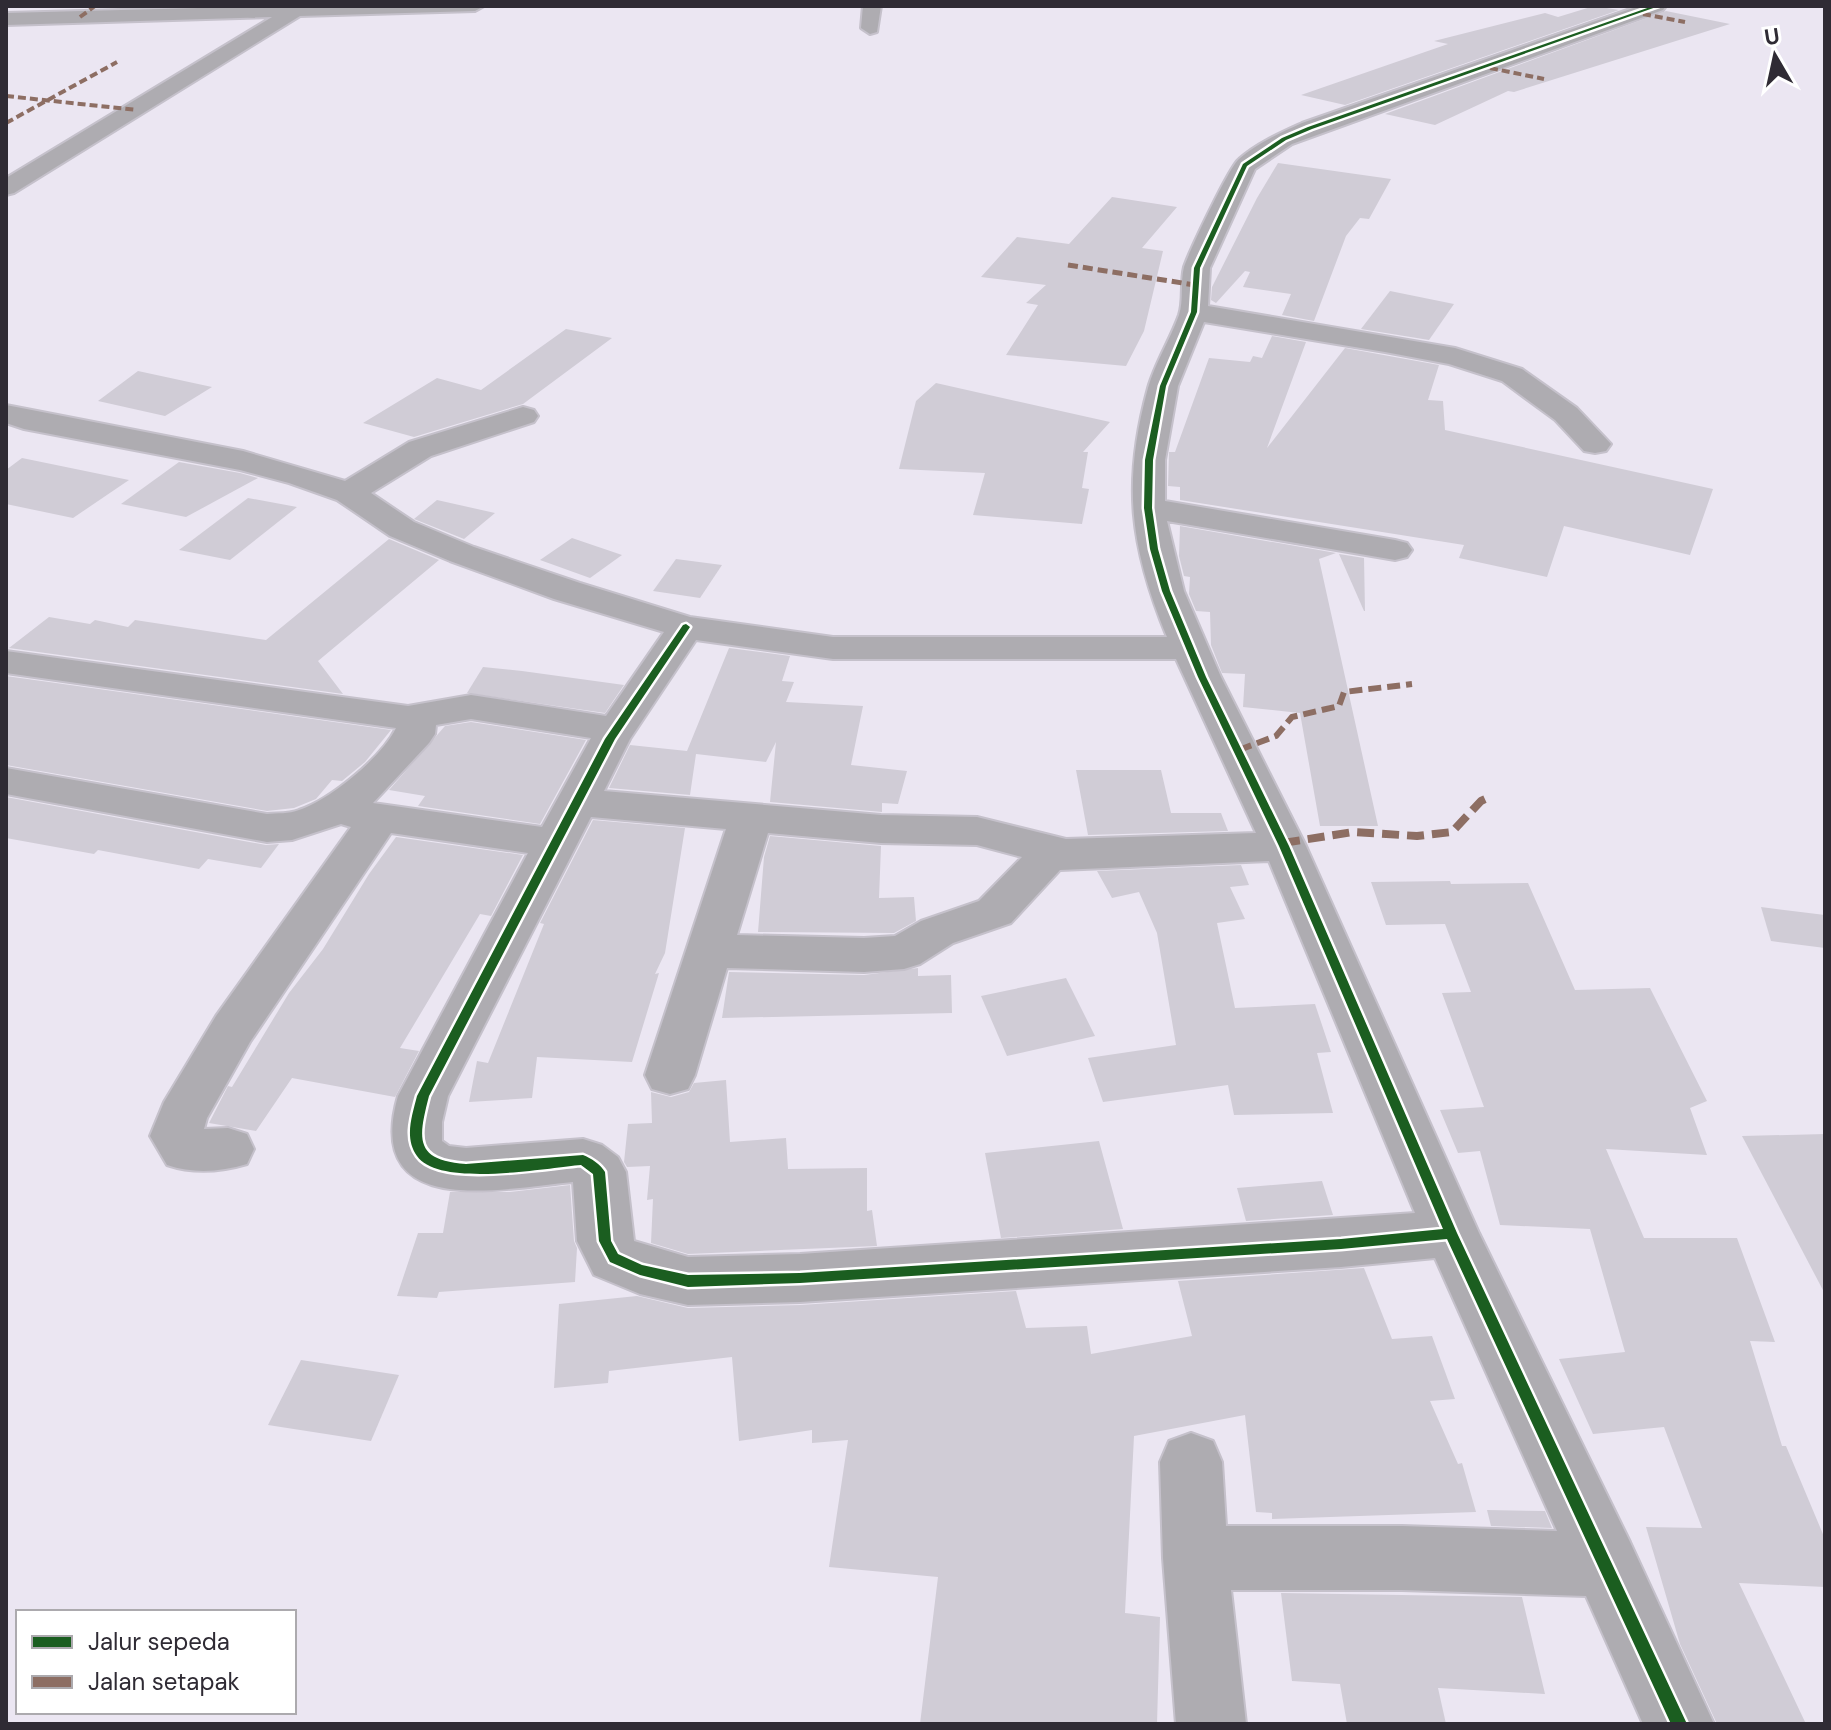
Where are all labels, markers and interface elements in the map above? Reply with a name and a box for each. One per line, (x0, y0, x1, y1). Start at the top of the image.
north arrow (1735, 16, 1815, 96)
text: U (1762, 21, 1782, 52)
legend (16, 1610, 296, 1714)
text: Jalur sepeda (88, 1626, 230, 1657)
text: Jalan setapak (88, 1666, 240, 1697)

